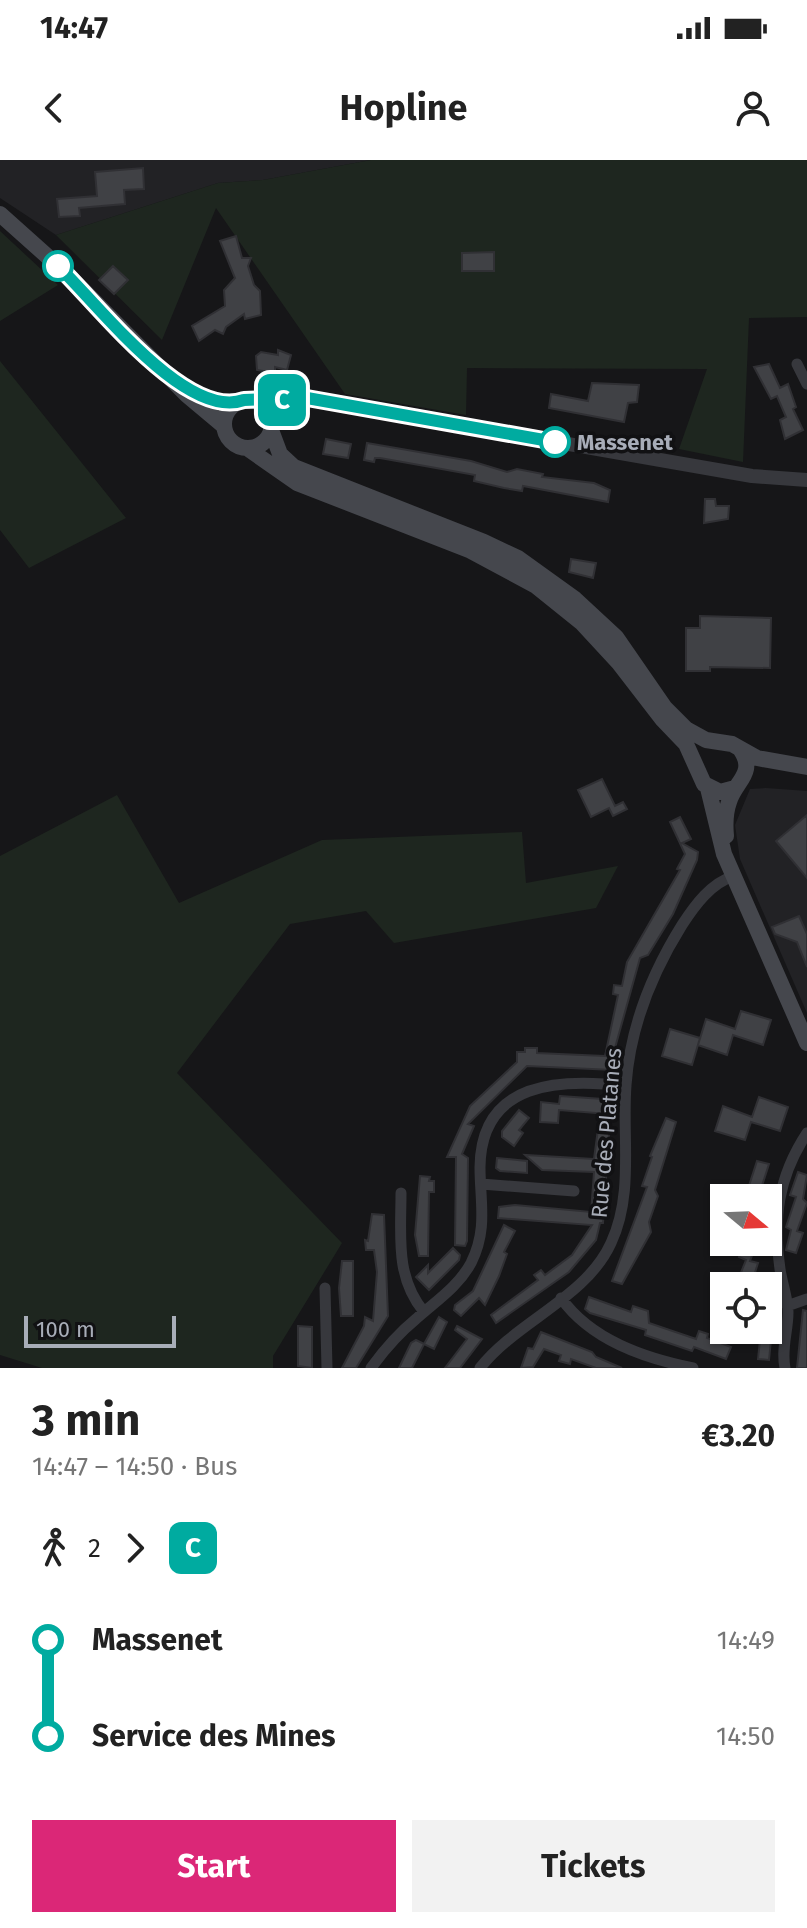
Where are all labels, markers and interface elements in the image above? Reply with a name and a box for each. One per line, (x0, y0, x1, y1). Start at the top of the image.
text: 14:47 (40, 10, 108, 46)
icon: back (32, 86, 76, 130)
text: Hopline (340, 86, 467, 130)
icon: person (731, 86, 775, 130)
unlabelled marker (43, 251, 73, 281)
line badge: C (256, 374, 308, 426)
text: C (274, 383, 290, 416)
marker: Massenet (540, 427, 570, 457)
place label: Massenet (577, 429, 673, 456)
street label: Rue des Platanes (586, 1047, 627, 1219)
north arrow (710, 1184, 782, 1256)
map controls (710, 1184, 782, 1344)
button: locate (710, 1272, 782, 1344)
scale bar (24, 1312, 176, 1348)
text: 100 m (36, 1316, 95, 1343)
text: 3 min (32, 1394, 140, 1447)
text: €3.20 (701, 1418, 775, 1454)
text: 14:47 – 14:50 · Bus (32, 1451, 237, 1482)
icon: walk (32, 1526, 76, 1570)
icon: forward (113, 1526, 157, 1570)
text: C (185, 1531, 201, 1564)
text: 2 (88, 1533, 101, 1564)
text: Massenet (92, 1622, 223, 1658)
text: 14:49 (717, 1625, 775, 1656)
text: Service des Mines (92, 1718, 336, 1754)
text: 14:50 (716, 1721, 775, 1752)
button: Start (32, 1820, 396, 1912)
button: Tickets (412, 1820, 775, 1912)

